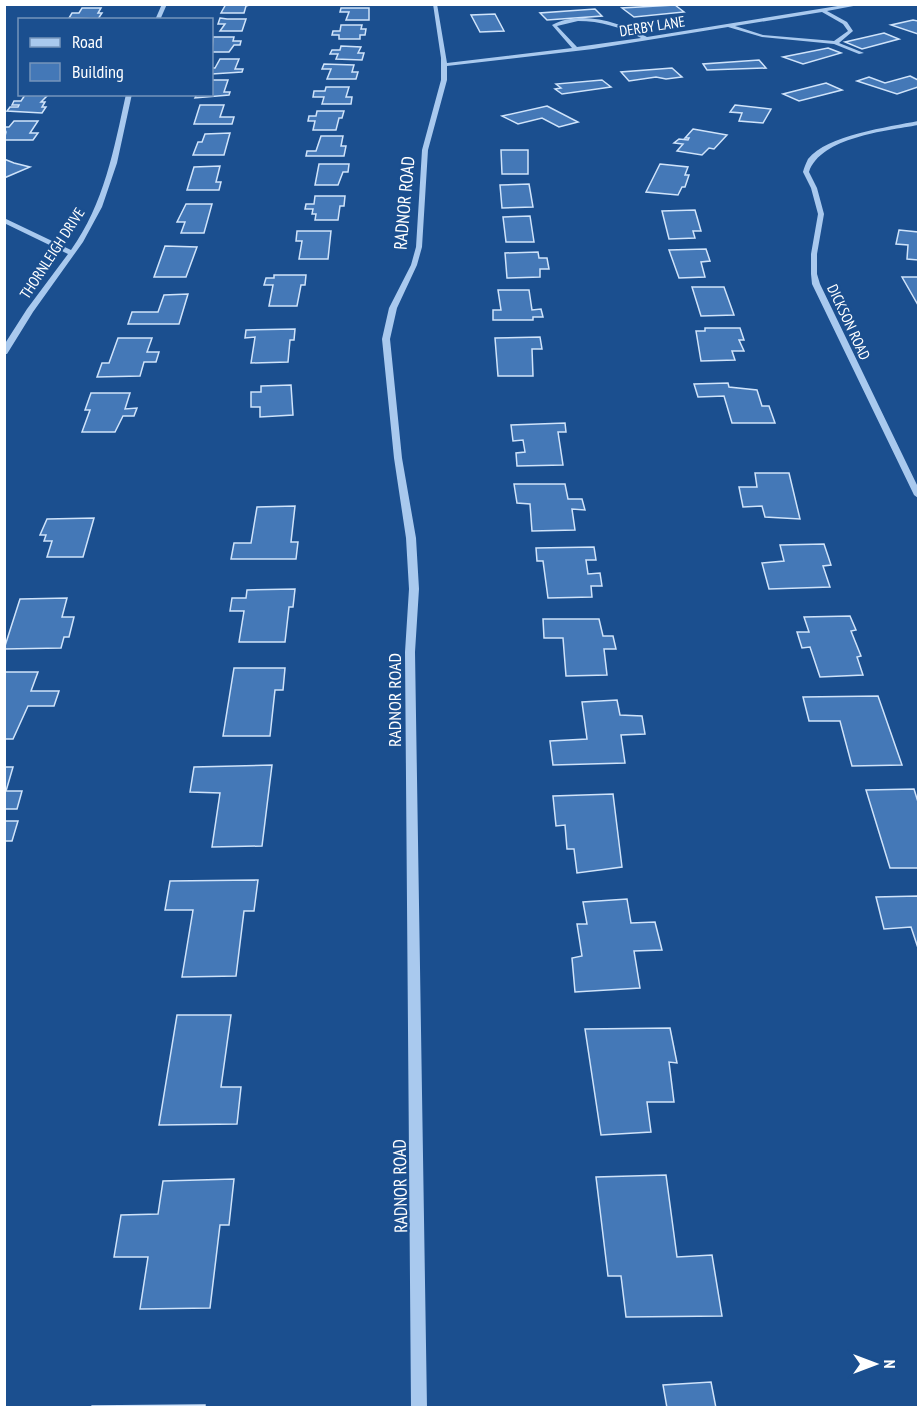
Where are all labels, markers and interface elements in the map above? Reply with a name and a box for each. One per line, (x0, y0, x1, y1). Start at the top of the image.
street label: DERBY LANE (618, 11, 686, 41)
legend (18, 18, 213, 96)
text: Road (72, 30, 103, 53)
text: Building (72, 60, 124, 83)
street label: RADNOR ROAD (388, 155, 420, 251)
street label: THORNLEIGH DRIVE (15, 204, 89, 302)
street label: DICKSON ROAD (823, 281, 875, 363)
street label: RADNOR ROAD (383, 653, 406, 747)
street label: RADNOR ROAD (388, 1139, 412, 1233)
north arrow (845, 1334, 905, 1394)
text: N (880, 1360, 900, 1368)

